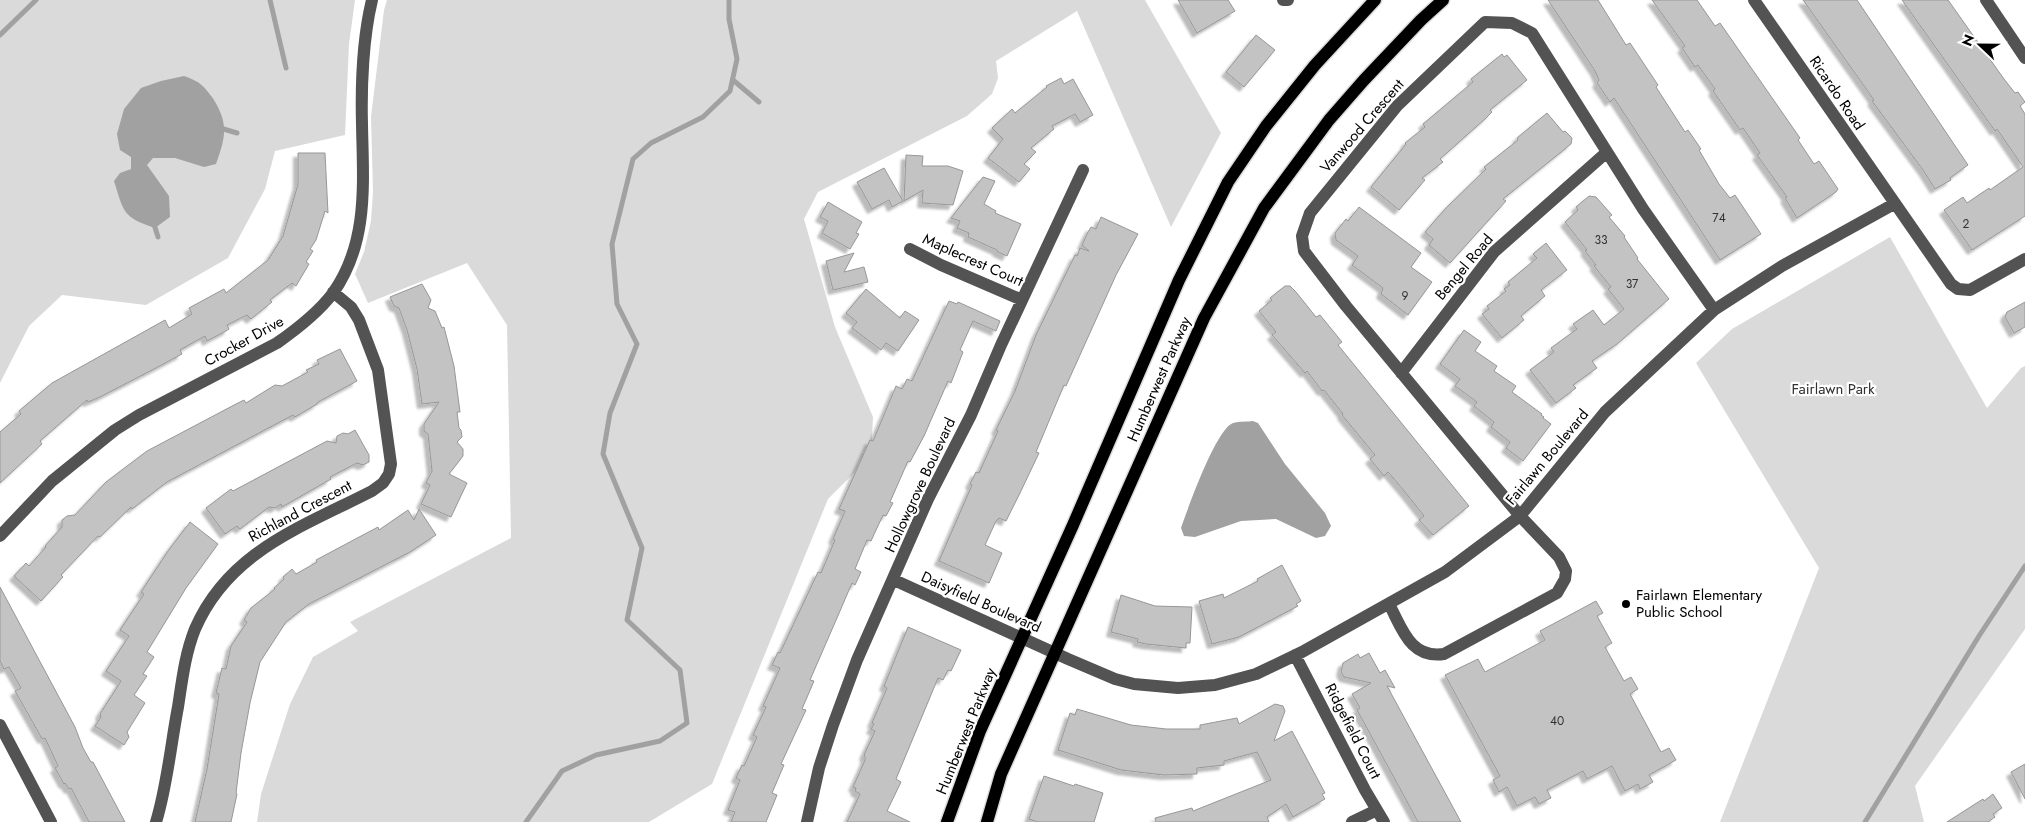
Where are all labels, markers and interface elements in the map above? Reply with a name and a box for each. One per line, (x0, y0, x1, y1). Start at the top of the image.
north arrow (1955, 20, 2005, 70)
text: N (1957, 31, 1979, 49)
street label: Ricardo Road (1804, 51, 1870, 135)
street label: Vanwood Crescent (1315, 74, 1409, 178)
house number: 74 (1712, 209, 1726, 227)
house number: 2 (1963, 215, 1970, 233)
street label: Maplecrest Court (919, 228, 1027, 292)
street label: Bengel Road (1430, 229, 1498, 305)
house number: 33 (1594, 231, 1608, 249)
house number: 37 (1626, 275, 1639, 293)
house number: 9 (1402, 287, 1409, 305)
street label: Crocker Drive (200, 310, 288, 372)
street label: Humberwest Parkway (1122, 313, 1197, 445)
park label: Fairlawn Park (1791, 378, 1875, 400)
street label: Fairlawn Boulevard (1500, 404, 1594, 510)
street label: Hollowgrove Boulevard (879, 414, 961, 556)
street label: Richland Crescent (244, 474, 356, 548)
street label: Daisyfield Boulevard (918, 566, 1044, 638)
place label: Fairlawn Elementary Public School (1636, 584, 1763, 623)
marker: Fairlawn Elementary Public School (1620, 598, 1632, 610)
street label: Humberwest Parkway (931, 664, 1002, 798)
street label: Ridgefield Court (1319, 679, 1387, 783)
house number: 40 (1550, 712, 1564, 730)

